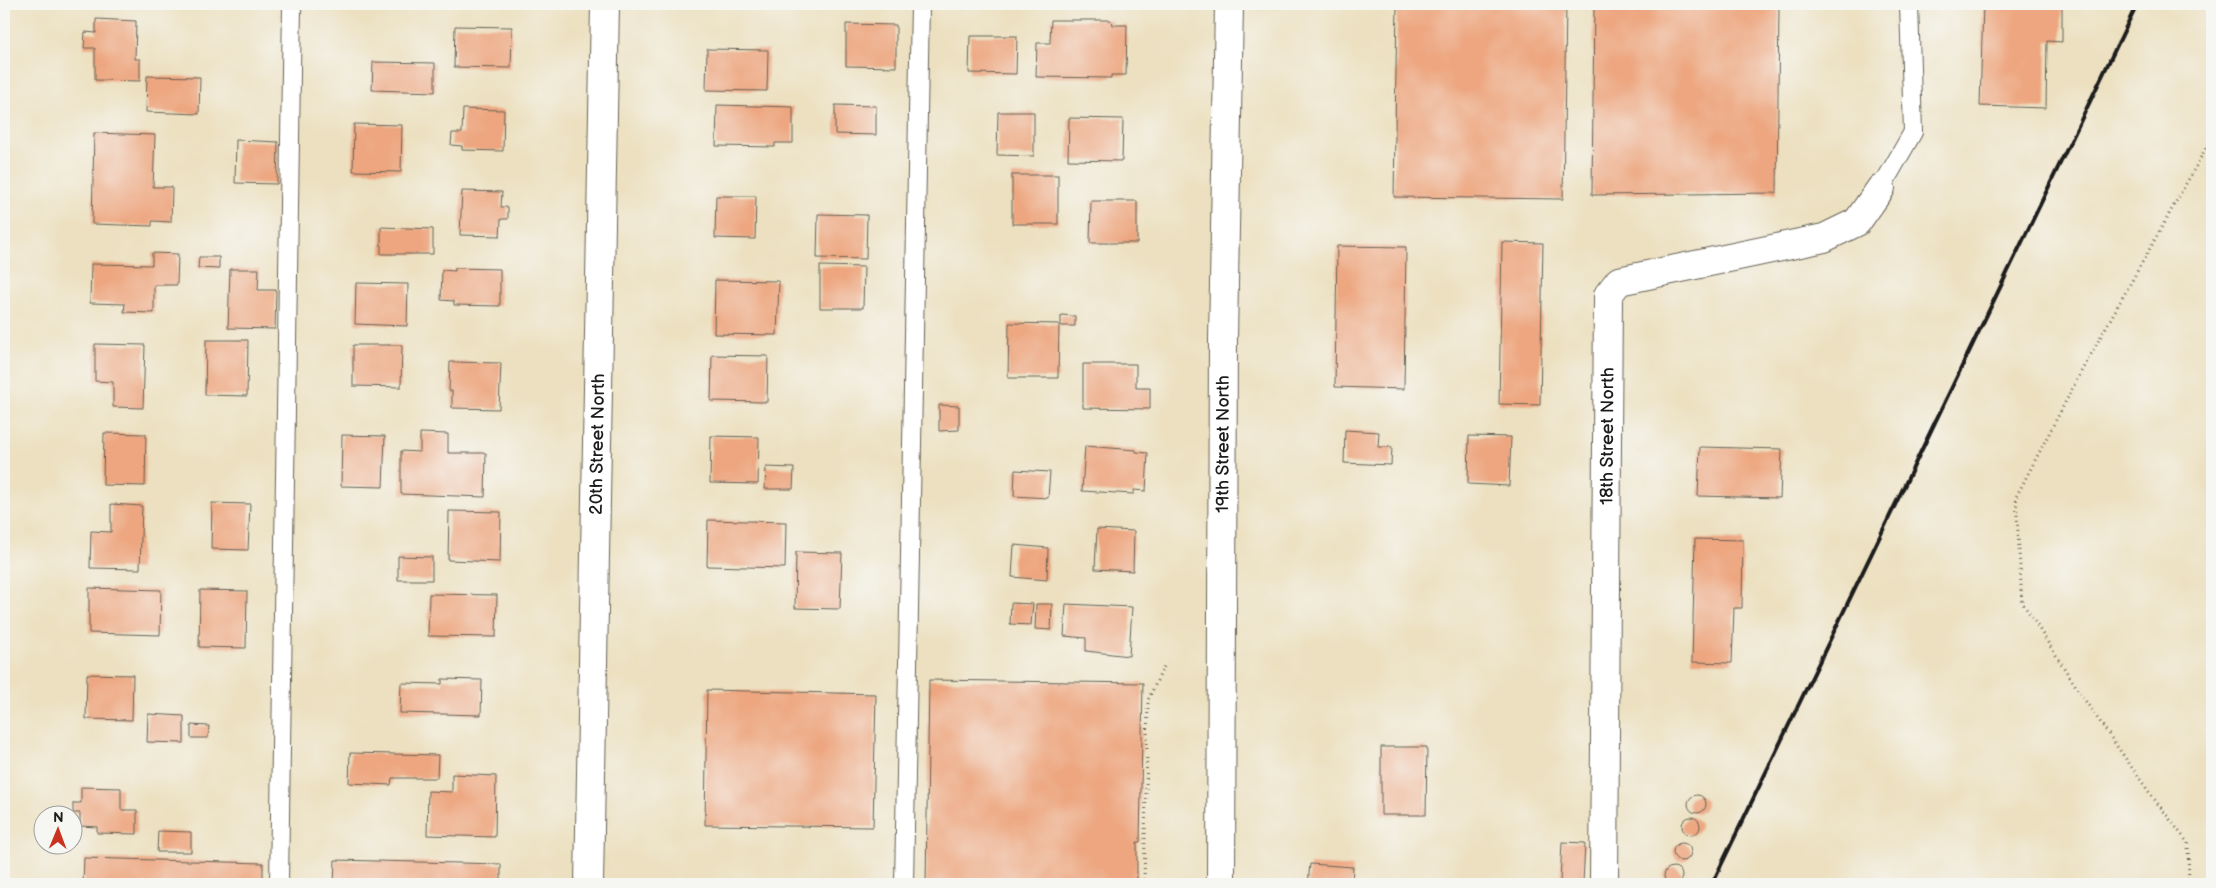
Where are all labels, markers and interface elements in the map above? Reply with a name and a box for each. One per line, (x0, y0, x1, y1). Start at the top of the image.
street label: 18th Street North (1597, 367, 1619, 505)
street label: 20th Street North (586, 373, 609, 515)
street label: 19th Street North (1212, 375, 1234, 513)
north arrow (32, 806, 82, 856)
text: N (53, 809, 64, 826)

